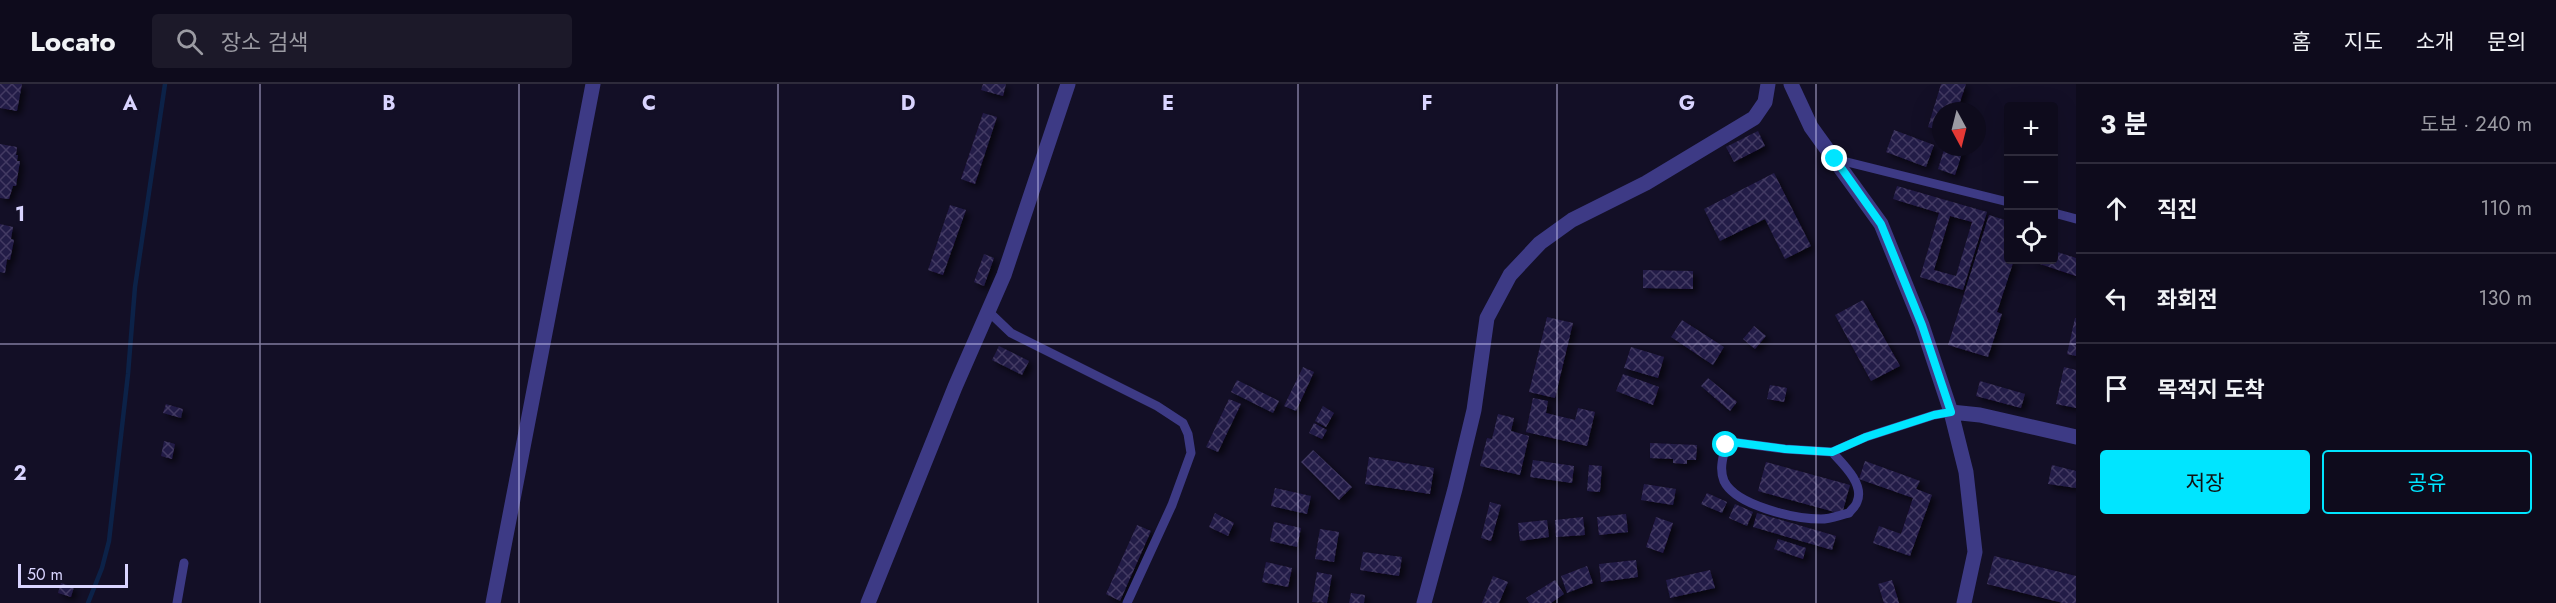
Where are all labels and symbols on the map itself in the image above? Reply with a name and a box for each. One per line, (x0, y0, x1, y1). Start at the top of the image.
text: A (122, 89, 138, 118)
text: B (382, 89, 396, 118)
text: C (642, 89, 656, 118)
text: D (901, 89, 915, 118)
text: E (1162, 89, 1174, 118)
text: F (1421, 89, 1433, 118)
text: G (1679, 89, 1695, 118)
north arrow (1932, 102, 1986, 156)
route end (1821, 145, 1847, 171)
text: 1 (15, 200, 25, 229)
route start (1712, 431, 1738, 457)
text: 2 (13, 459, 27, 488)
scale bar (18, 561, 128, 588)

